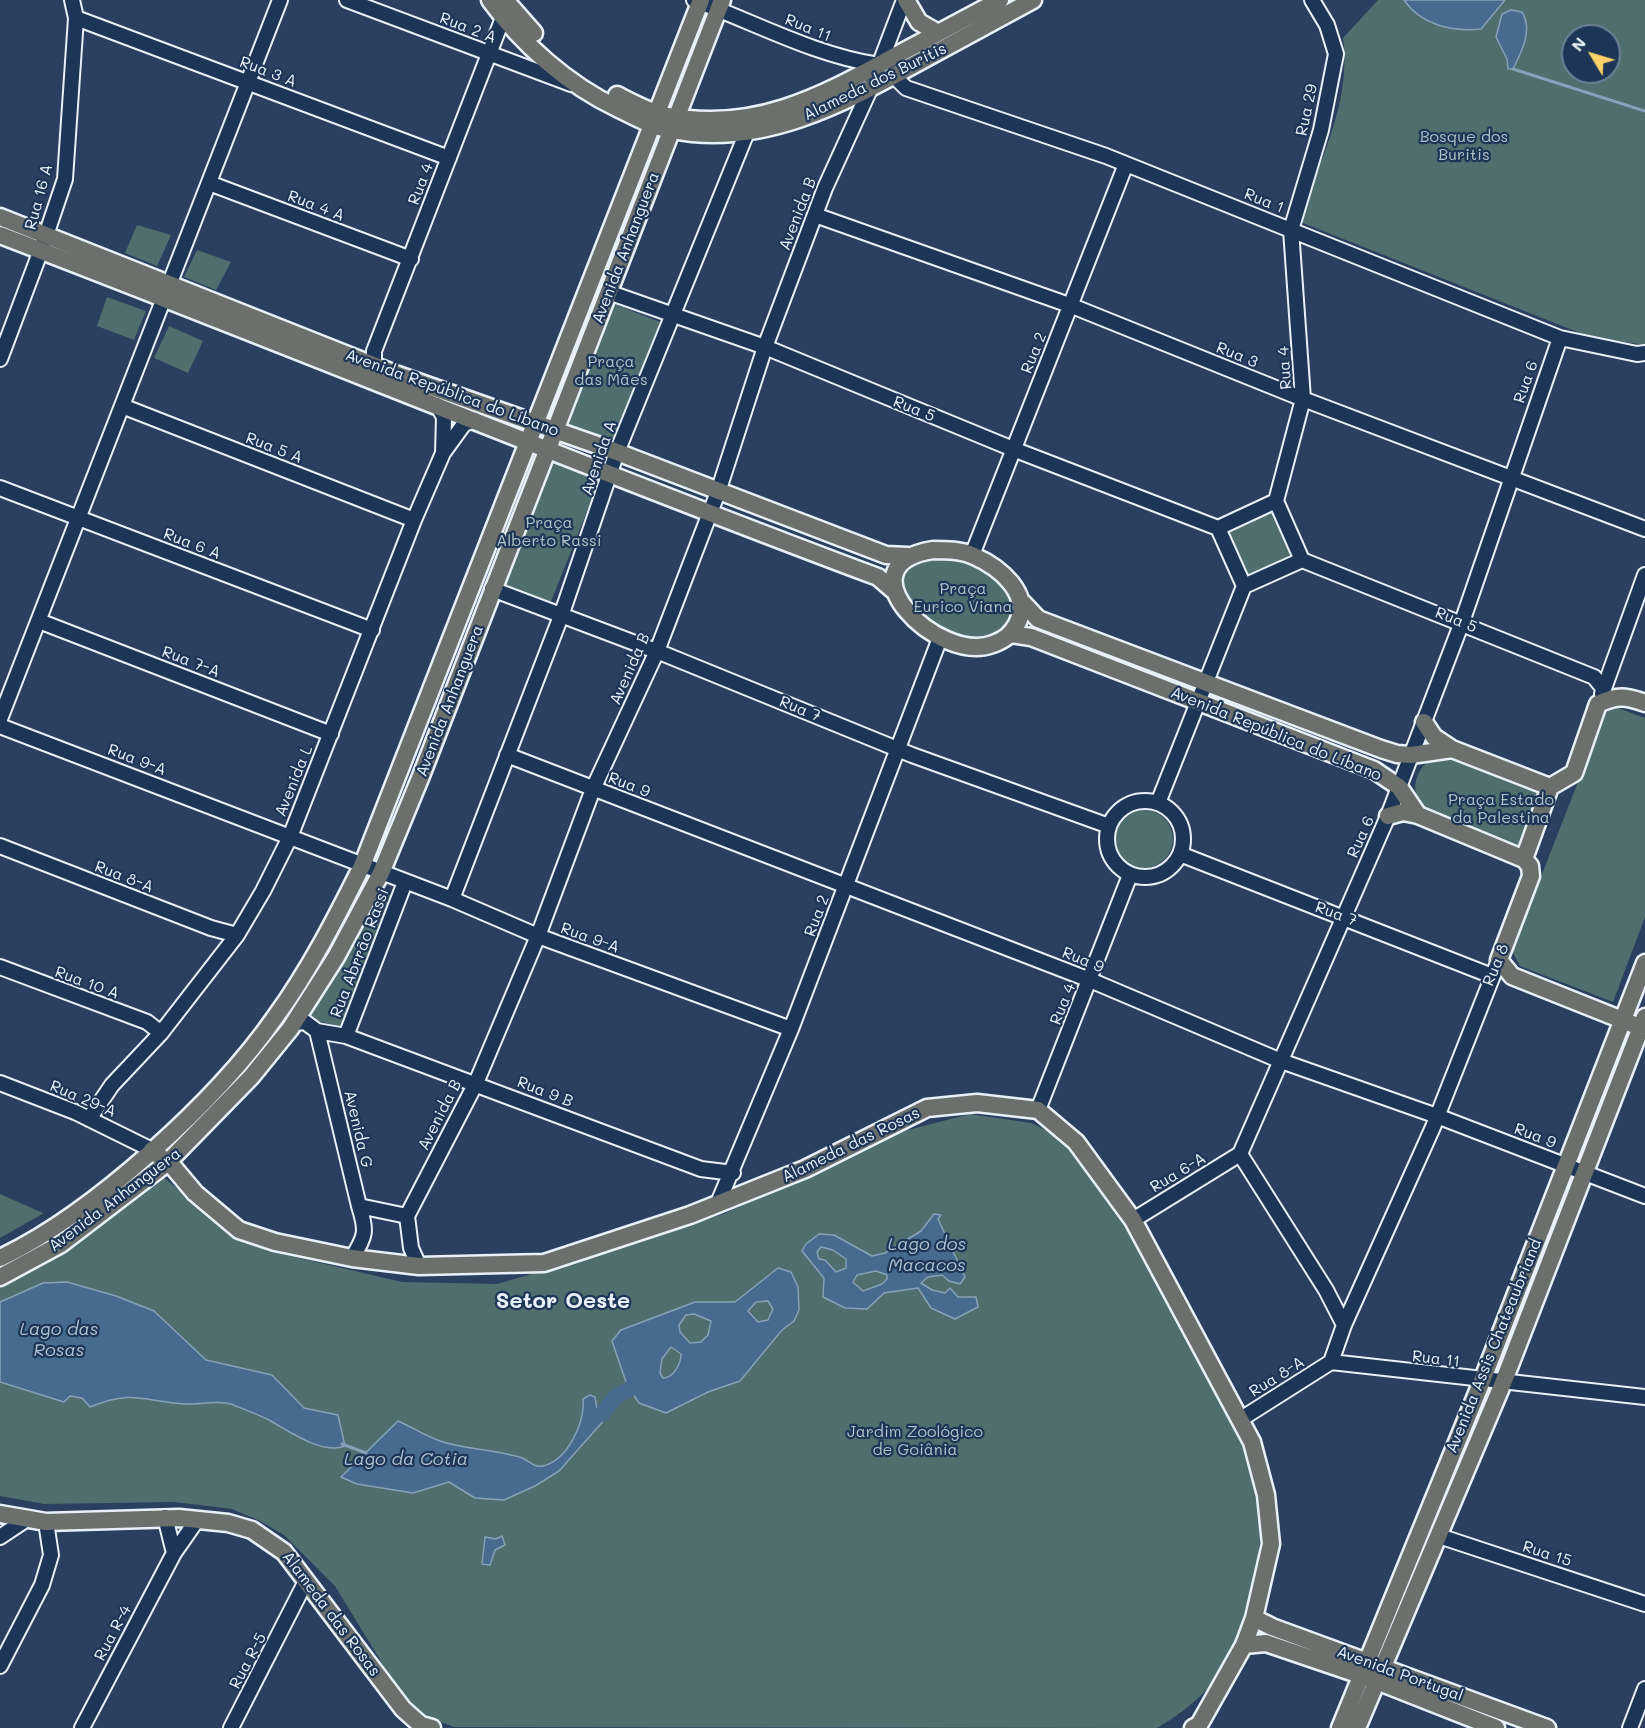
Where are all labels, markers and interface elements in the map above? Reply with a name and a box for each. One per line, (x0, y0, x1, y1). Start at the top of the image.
street label: Rua 2 A (437, 8, 499, 48)
street label: Rua 11 (782, 10, 834, 46)
north arrow (1561, 24, 1621, 84)
text: N (1566, 33, 1590, 55)
street label: Alameda dos Buritis (800, 39, 950, 125)
street label: Rua 3 A (237, 52, 299, 92)
street label: Rua 29 (1292, 82, 1322, 138)
park label: Bosque dos Buritis (1420, 127, 1508, 165)
street label: Rua 4 (404, 160, 438, 208)
street label: Rua 16 A (21, 162, 57, 232)
street label: Avenida Anhanguera (588, 170, 664, 326)
street label: Avenida B (775, 175, 821, 253)
street label: Rua 1 (1241, 184, 1287, 218)
street label: Rua 4 A (285, 186, 347, 226)
street label: Rua 2 (1017, 329, 1051, 377)
street label: Rua 3 (1213, 338, 1261, 372)
street label: Avenida República do Líbano (343, 345, 561, 441)
street label: Rua 4 (1274, 346, 1296, 390)
park label: Praça das Mães (574, 352, 648, 390)
street label: Rua 6 (1510, 358, 1542, 406)
street label: Rua 5 (890, 392, 938, 426)
street label: Avenida A (577, 418, 621, 498)
street label: Rua 5 A (243, 428, 305, 468)
park label: Praça Alberto Rassi (496, 513, 602, 551)
street label: Rua 6 A (161, 524, 223, 564)
park label: Praça Eurico Viana (914, 579, 1012, 617)
street label: Rua 5 (1432, 603, 1480, 637)
street label: Avenida Anhanguera (412, 623, 488, 779)
street label: Avenida B (606, 630, 654, 708)
street label: Rua 7-A (159, 642, 223, 682)
street label: Avenida República do Líbano (1168, 683, 1384, 785)
street label: Rua 7 (776, 692, 824, 726)
street label: Rua 9-A (105, 740, 169, 780)
street label: Avenida L (271, 743, 317, 819)
street label: Rua 9 (605, 768, 653, 802)
park label: Praça Estado da Palestina (1448, 790, 1554, 828)
street label: Rua 6 (1343, 813, 1379, 861)
street label: Rua 8-A (92, 857, 156, 897)
street label: Rua Abrrão Rassi (327, 886, 393, 1020)
street label: Rua 2 (800, 892, 834, 940)
street label: Rua 7 (1313, 898, 1359, 930)
street label: Rua 9-A (558, 918, 622, 958)
street label: Rua 8 (1479, 941, 1513, 989)
street label: Rua 9 (1059, 943, 1107, 977)
street label: Rua 10 A (52, 962, 122, 1004)
street label: Rua 4 (1046, 980, 1080, 1028)
street label: Rua 9 B (514, 1073, 576, 1111)
street label: Rua 29-A (47, 1076, 119, 1122)
street label: Avenida B (414, 1076, 466, 1154)
street label: Avenida G (340, 1089, 376, 1169)
street label: Alameda das Rosas (779, 1103, 923, 1187)
street label: Rua 9 (1511, 1119, 1559, 1153)
street label: Avenida Anhanguera (45, 1144, 185, 1256)
street label: Rua 6-A (1147, 1149, 1209, 1197)
water label: Lago dos Macacos (888, 1233, 966, 1276)
street label: Avenida Assis Chateaubriand (1442, 1236, 1546, 1456)
district label: Setor Oeste (496, 1288, 630, 1314)
water label: Lago das Rosas (20, 1318, 98, 1360)
street label: Rua 11 (1411, 1347, 1461, 1371)
street label: Rua 8-A (1246, 1353, 1308, 1401)
park label: Jardim Zoológico de Goiânia (847, 1422, 983, 1460)
water label: Lago da Cotia (344, 1448, 468, 1470)
street label: Rua 15 (1520, 1537, 1574, 1571)
street label: Alameda das Rosas (278, 1548, 384, 1680)
street label: Rua R-4 (90, 1602, 136, 1664)
street label: Rua R-5 (225, 1630, 271, 1692)
street label: Avenida Portugal (1334, 1642, 1466, 1706)

